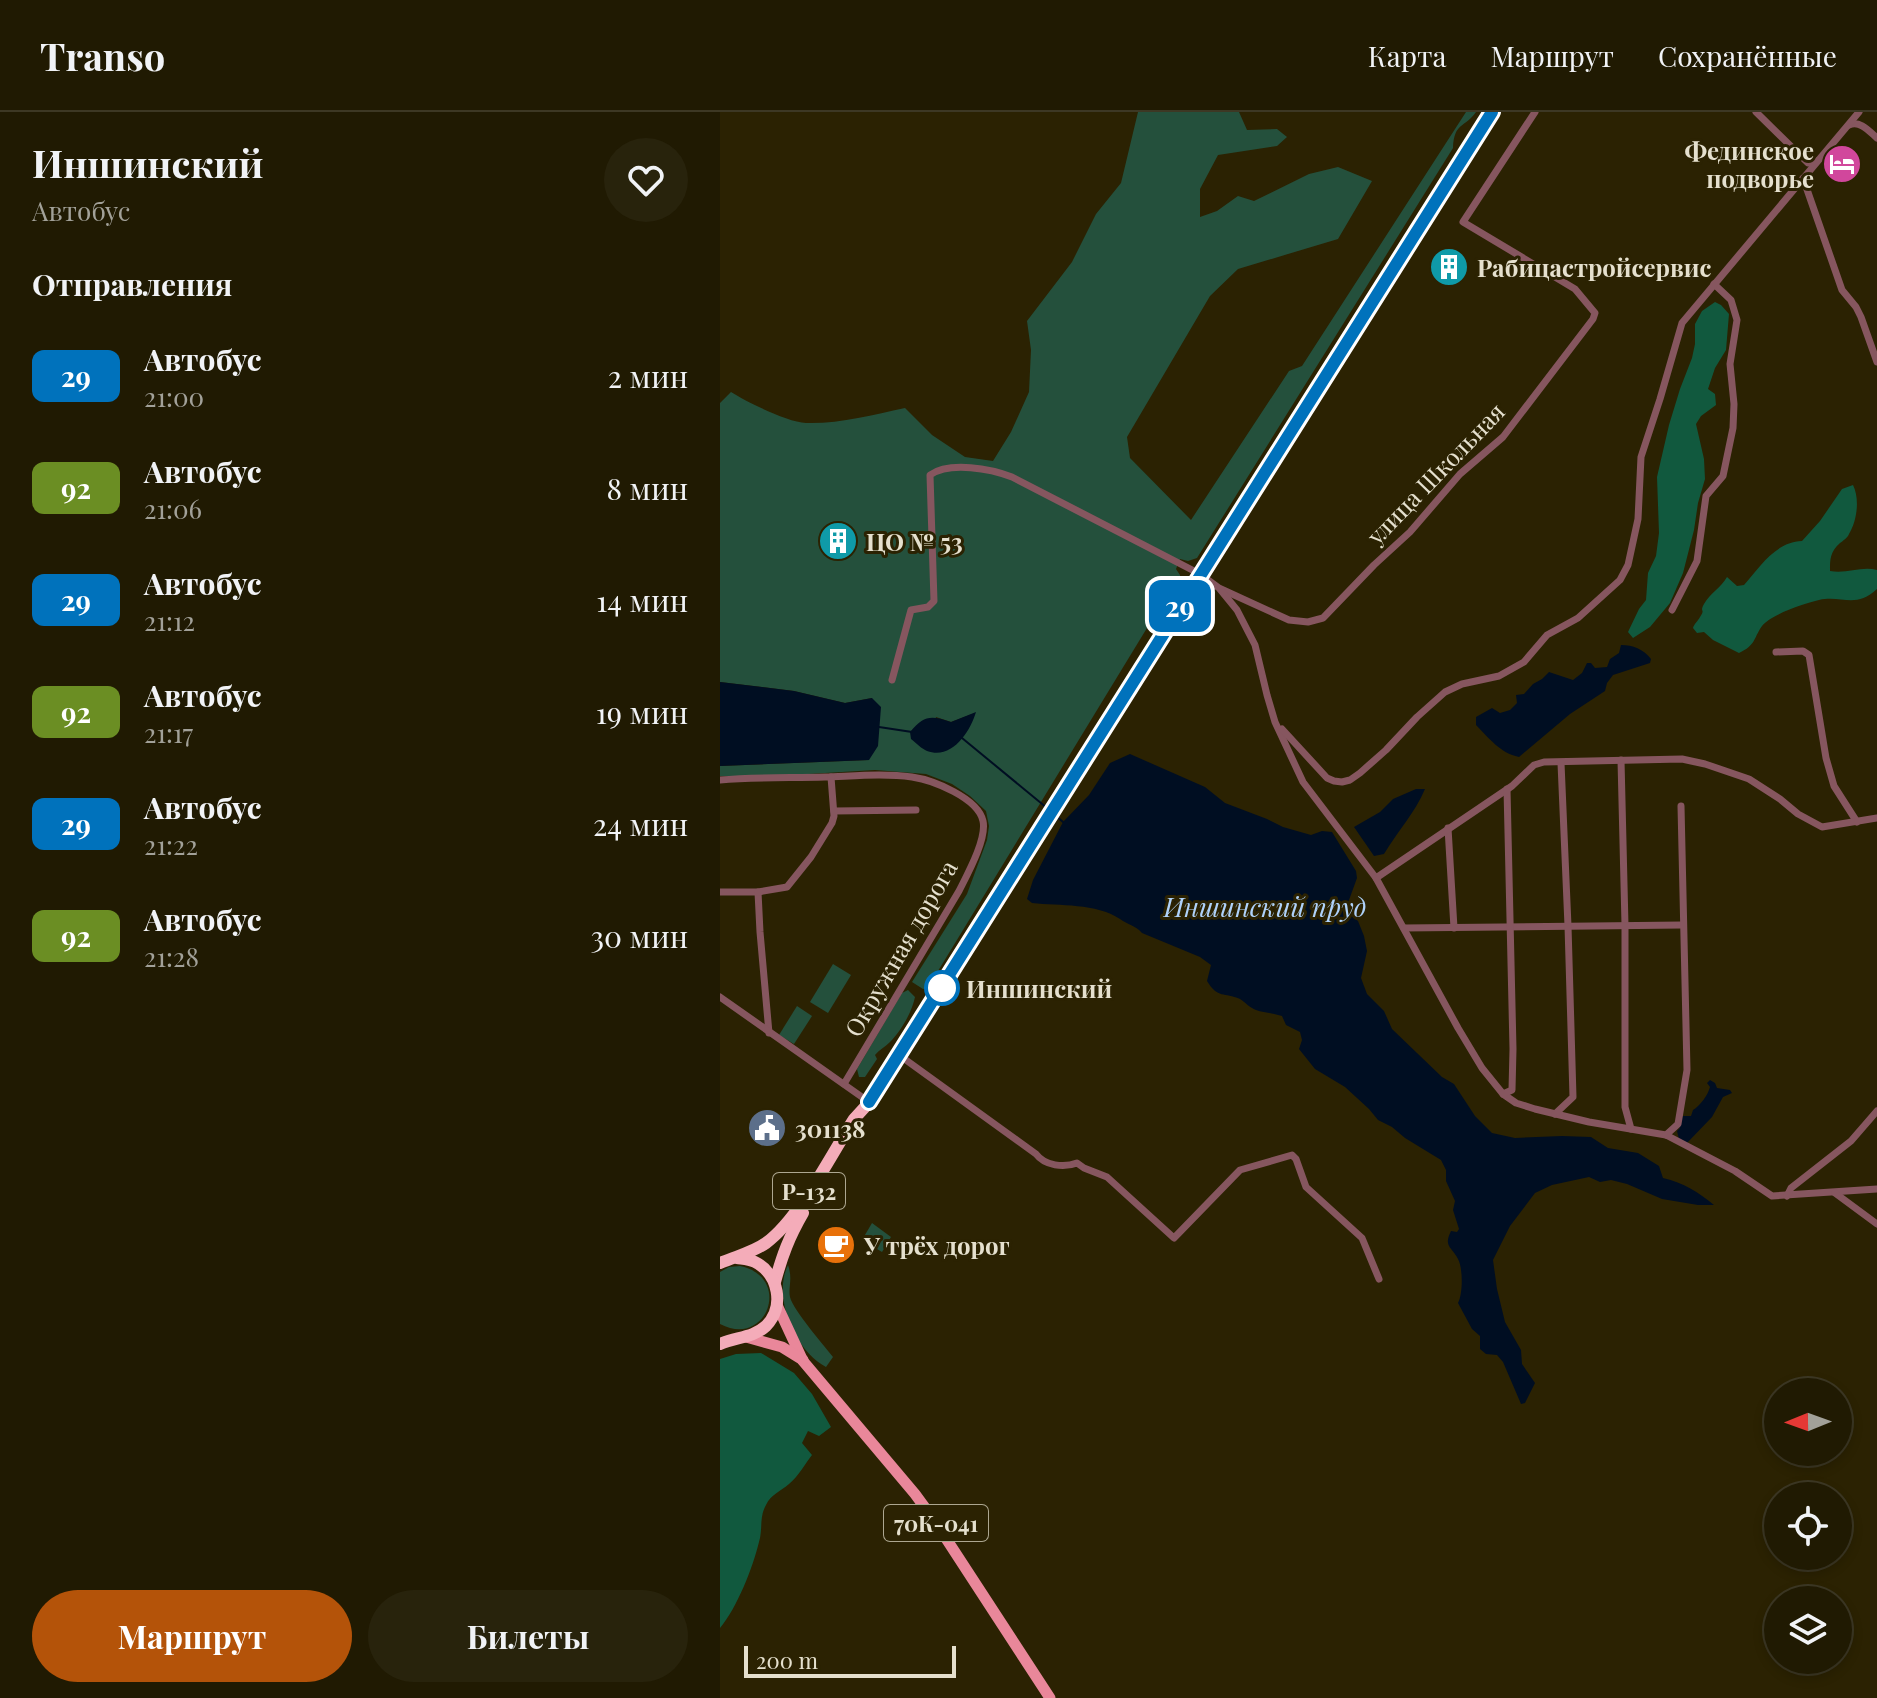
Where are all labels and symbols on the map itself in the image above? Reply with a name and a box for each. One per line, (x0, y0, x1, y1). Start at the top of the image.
place label: Фединское подворье (1685, 134, 1814, 194)
hotel icon: Фединское подворье (1821, 143, 1863, 185)
building icon: Рабицастройсервис (1428, 246, 1470, 288)
place label: Рабицастройсервис (1477, 251, 1711, 283)
street label: улица Школьная (1358, 395, 1511, 551)
building icon: ЦО № 53 (817, 520, 859, 562)
place label: ЦО № 53 (866, 525, 963, 557)
line badge: 29 (1144, 580, 1216, 632)
street label: Окружная дорога (836, 854, 964, 1042)
water label: Иншинский пруд (1163, 889, 1366, 924)
marker: Иншинский (925, 971, 959, 1005)
place label: Иншинский (966, 972, 1112, 1004)
public building icon: 301138 (746, 1107, 788, 1149)
place label: 301138 (795, 1112, 866, 1144)
road number: Р-132 (773, 1173, 845, 1209)
cafe icon: У трёх дорог (815, 1224, 857, 1266)
place label: У трёх дорог (863, 1229, 1010, 1261)
north arrow (1764, 1378, 1852, 1466)
road number: 70К-041 (884, 1505, 988, 1541)
scale bar (744, 1642, 956, 1678)

